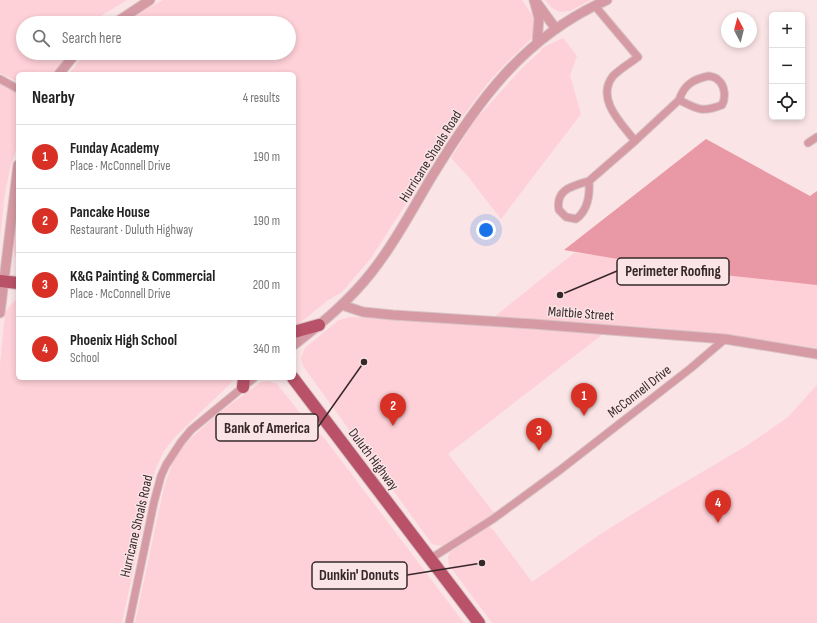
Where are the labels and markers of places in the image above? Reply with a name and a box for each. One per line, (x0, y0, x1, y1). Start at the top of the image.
callout: Perimeter Roofing (617, 258, 729, 285)
pin: 1 (571, 383, 597, 416)
pin: 2 (380, 393, 406, 426)
callout: Bank of America (216, 414, 318, 441)
pin: 3 (526, 418, 552, 451)
pin: 4 (705, 490, 731, 523)
callout: Dunkin' Donuts (312, 562, 407, 589)

